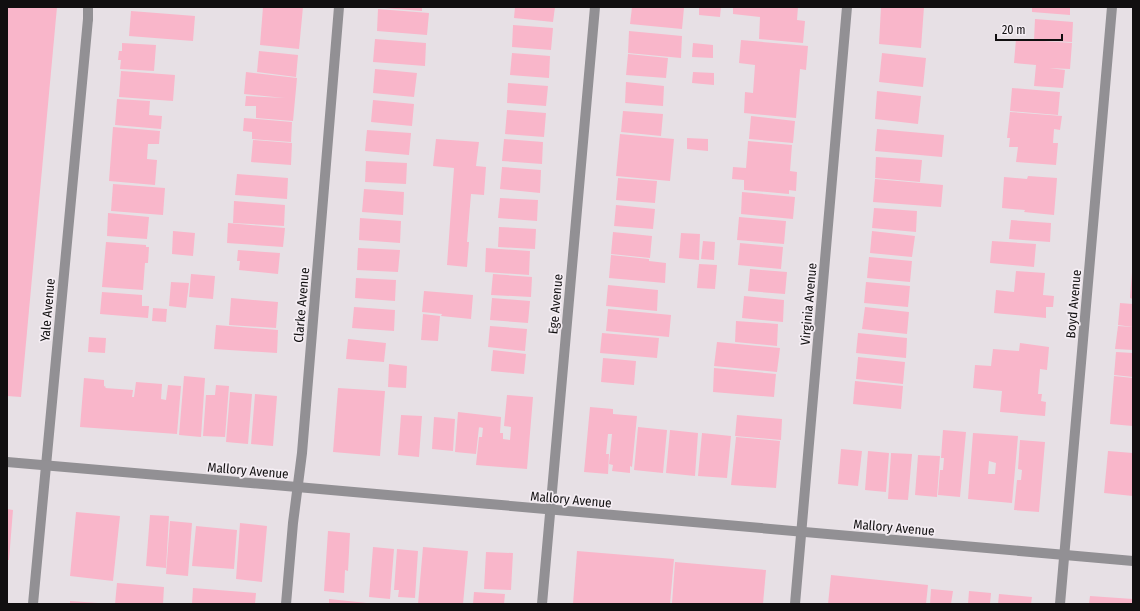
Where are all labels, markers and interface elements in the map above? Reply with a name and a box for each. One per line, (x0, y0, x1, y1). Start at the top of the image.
scale bar (996, 16, 1062, 42)
text: 20 m (1002, 23, 1026, 37)
street label: Virginia Avenue (797, 262, 820, 346)
street label: Clarke Avenue (291, 267, 312, 343)
street label: Boyd Avenue (1063, 269, 1084, 339)
street label: Ege Avenue (545, 273, 566, 335)
street label: Yale Avenue (37, 278, 58, 342)
street label: Mallory Avenue (207, 459, 289, 482)
street label: Mallory Avenue (530, 488, 612, 511)
street label: Mallory Avenue (853, 516, 935, 539)

